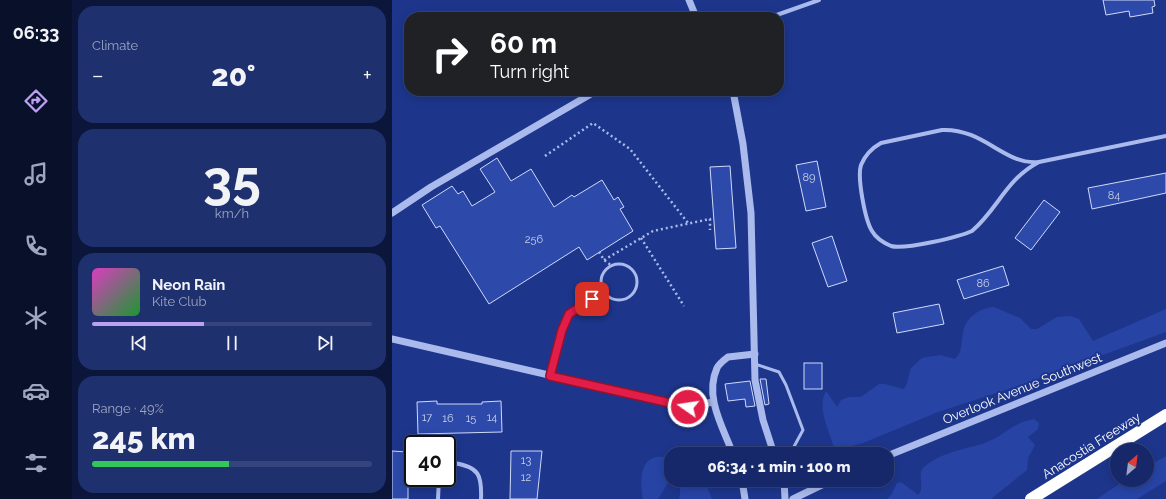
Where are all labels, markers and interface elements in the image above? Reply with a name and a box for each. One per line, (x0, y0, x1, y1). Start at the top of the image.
text: 06:33 (13, 22, 59, 43)
text: 60 m (490, 27, 557, 60)
icon: right (424, 28, 476, 80)
text: Climate (92, 38, 138, 53)
text: 20° (211, 58, 255, 93)
text: Turn right (490, 61, 569, 82)
text: − (92, 62, 104, 88)
text: + (363, 62, 372, 88)
icon: directions (22, 87, 50, 115)
text: 35 (203, 149, 261, 210)
icon: music (22, 160, 50, 188)
house number: 89 (803, 171, 815, 184)
house number: 84 (1108, 189, 1120, 202)
text: km/h (215, 206, 249, 221)
icon: phone (22, 232, 50, 260)
house number: 256 (525, 233, 544, 246)
text: Neon Rain (152, 276, 225, 294)
house number: 86 (976, 277, 990, 290)
pin (575, 282, 609, 316)
icon: arrive (581, 288, 603, 310)
text: Kite Club (152, 294, 207, 309)
icon: climate (22, 304, 50, 332)
icon: previous (128, 332, 150, 354)
icon: pause (221, 332, 243, 354)
icon: next (314, 332, 336, 354)
street label: Overlook Avenue Southwest (941, 349, 1104, 427)
icon: car (22, 377, 50, 405)
position arrow (667, 386, 709, 428)
text: Range · 49% (92, 401, 164, 416)
street label: Anacostia Freeway (1039, 409, 1143, 482)
house number: 17 (422, 411, 432, 424)
house number: 14 (487, 411, 497, 424)
house number: 16 (442, 412, 454, 425)
house number: 15 (466, 412, 476, 425)
text: 245 km (92, 421, 196, 456)
speed limit sign: 40 (404, 435, 456, 487)
north arrow (1110, 443, 1154, 487)
map controls (1110, 443, 1154, 487)
icon: filters (22, 449, 50, 477)
house number: 13 (521, 454, 531, 467)
text: 06:34 · 1 min · 100 m (707, 458, 851, 476)
house number: 12 (521, 471, 531, 484)

